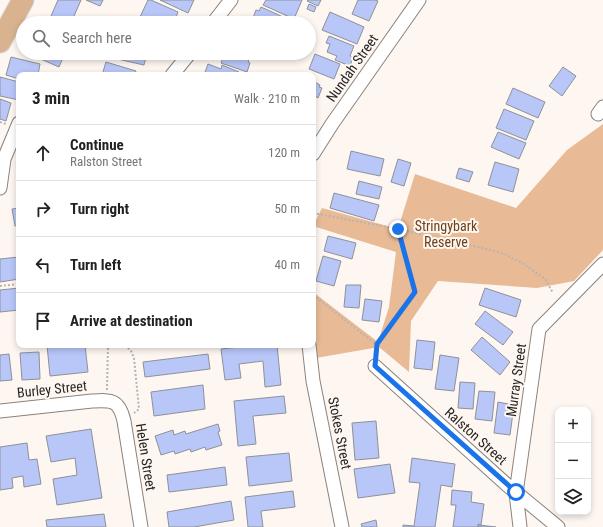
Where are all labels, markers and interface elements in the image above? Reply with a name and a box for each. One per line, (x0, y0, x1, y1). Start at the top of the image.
search box (16, 16, 316, 60)
icon: search (30, 27, 52, 49)
text: Search here (62, 29, 132, 47)
street label: Nundah Street (323, 31, 381, 105)
text: 3 min (32, 88, 70, 108)
text: Walk · 210 m (234, 91, 300, 106)
text: Continue (70, 136, 124, 154)
icon: ahead (32, 142, 54, 164)
text: 120 m (268, 145, 300, 160)
text: Ralston Street (70, 154, 142, 169)
icon: right (32, 198, 54, 220)
text: Turn right (70, 200, 129, 218)
text: 50 m (274, 201, 300, 216)
park label: Stringybark Reserve (415, 218, 478, 250)
route end (389, 220, 407, 238)
icon: left (32, 254, 54, 276)
text: Turn left (70, 256, 121, 274)
text: 40 m (274, 257, 300, 272)
icon: arrive (32, 310, 54, 332)
text: Arrive at destination (70, 312, 193, 330)
street label: Murray Street (503, 342, 529, 418)
street label: Burley Street (16, 377, 88, 401)
street label: Stokes Street (325, 395, 355, 471)
street label: Ralston Street (442, 404, 510, 468)
map controls (555, 407, 591, 515)
button: + (555, 407, 591, 443)
street label: Helen Street (133, 422, 159, 492)
button: − (555, 443, 591, 479)
button: layers (555, 479, 591, 515)
route start (507, 483, 525, 501)

